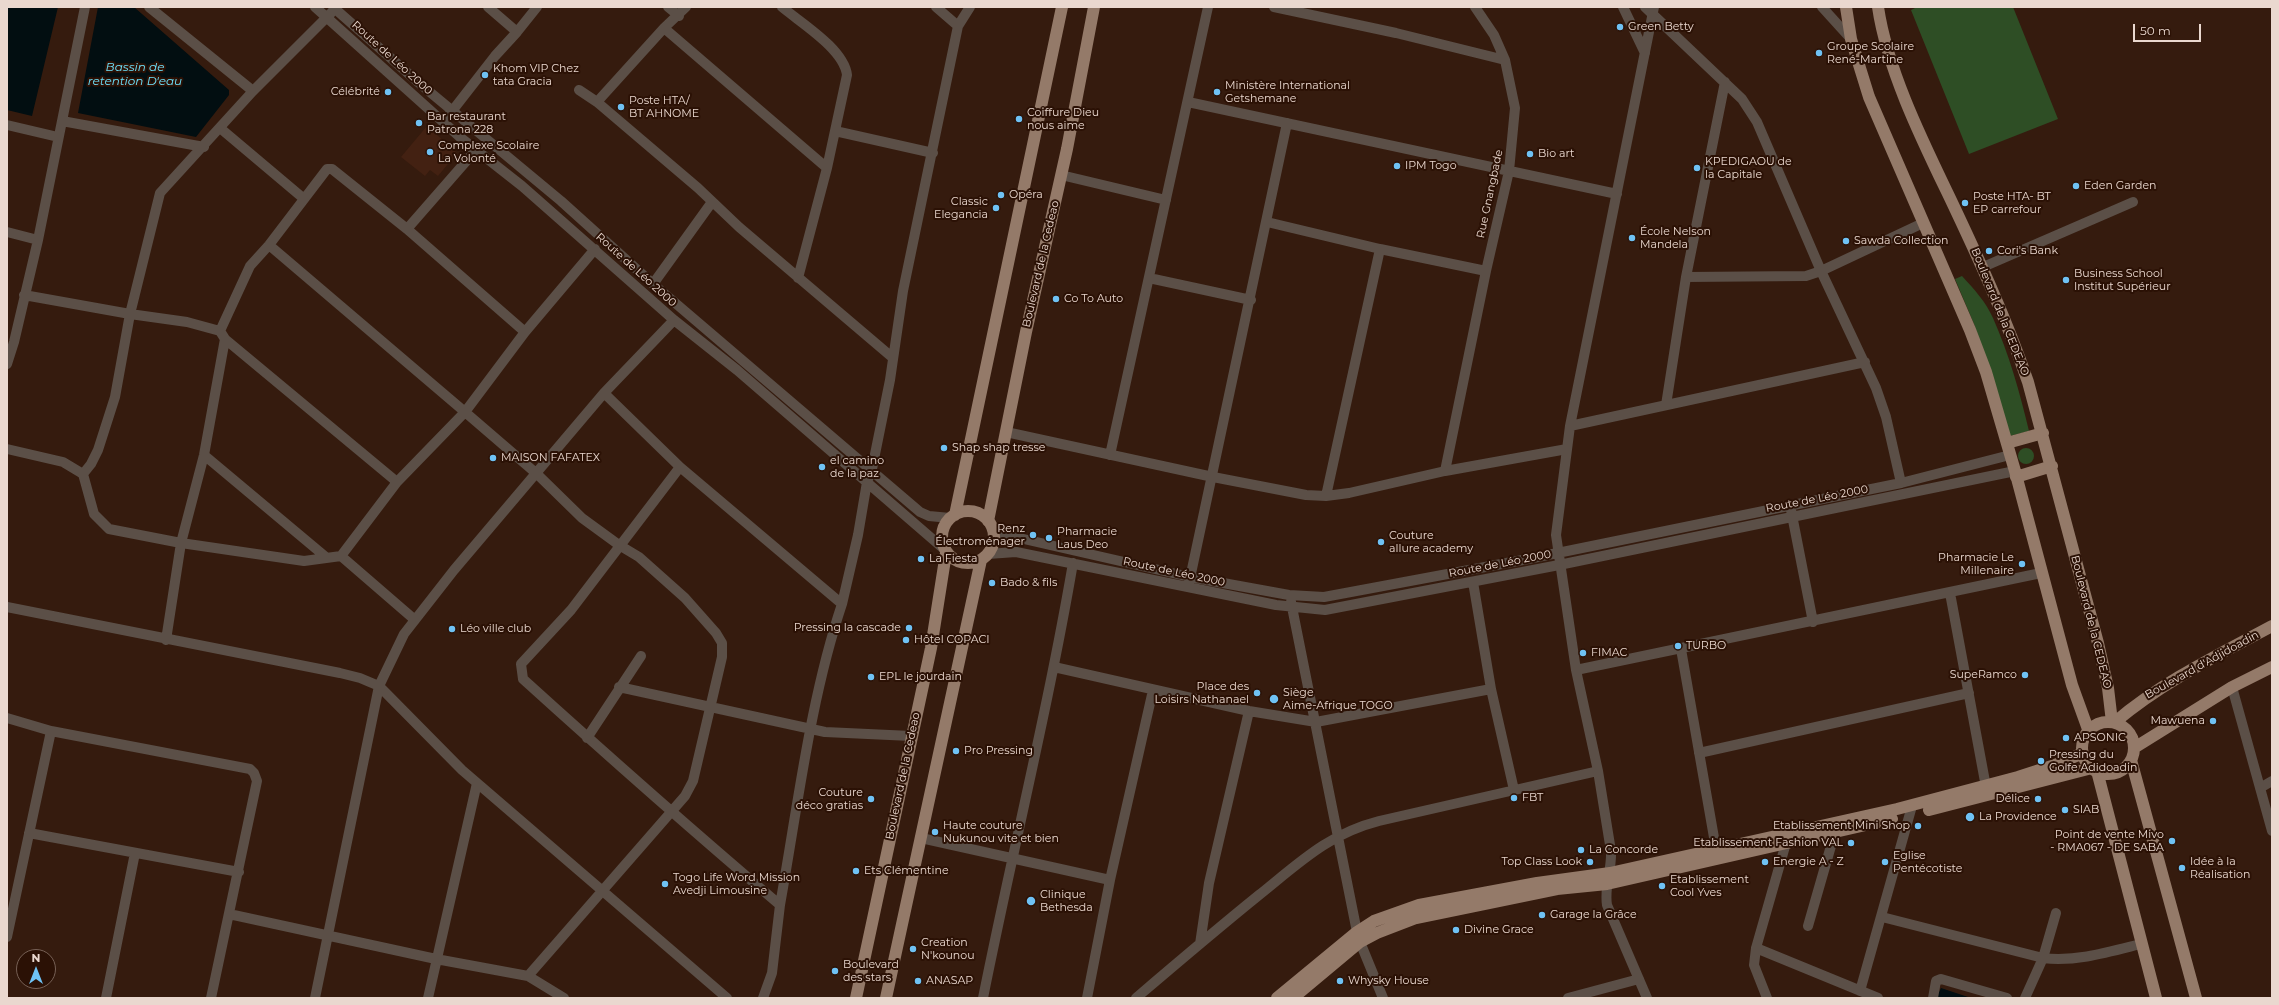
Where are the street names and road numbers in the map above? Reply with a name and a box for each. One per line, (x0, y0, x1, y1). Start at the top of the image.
street label: Route de Léo 2000 (349, 18, 435, 98)
street label: Rue Gnangbade (1474, 148, 1506, 240)
street label: Boulevard de la Cedeao (1020, 199, 1062, 329)
street label: Route de Léo 2000 (593, 230, 679, 310)
street label: Boulevard de la CEDEAO (1968, 246, 2032, 378)
street label: Route de Léo 2000 (1765, 483, 1869, 515)
street label: Route de Léo 2000 (1448, 548, 1552, 580)
street label: Boulevard de la CEDEAO (2068, 554, 2114, 690)
street label: Route de Léo 2000 (1122, 555, 1226, 589)
street label: Boulevard d'Adjidoadin (2143, 628, 2261, 702)
street label: Boulevard de la Cedeao (883, 711, 923, 841)

